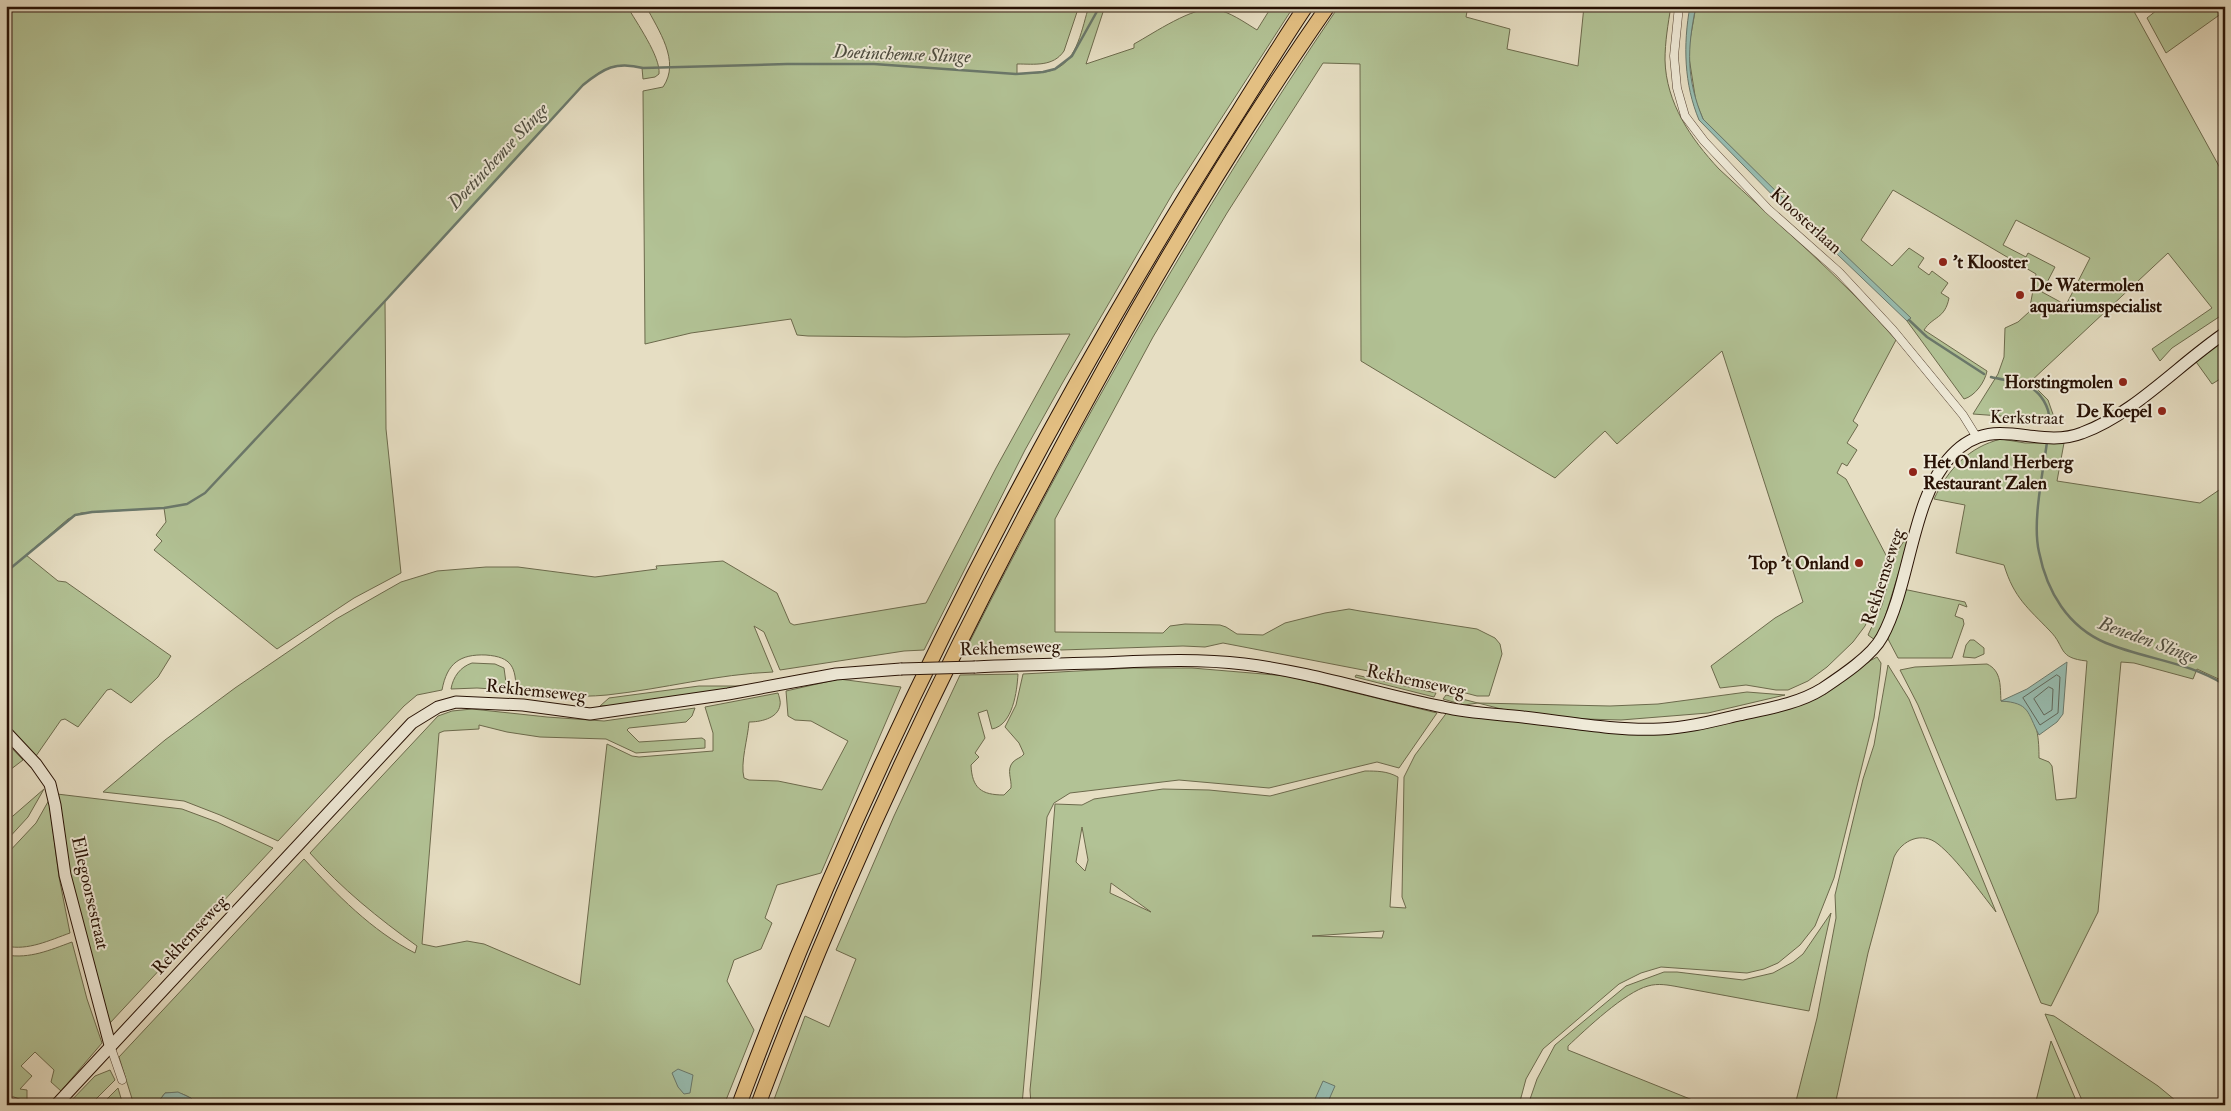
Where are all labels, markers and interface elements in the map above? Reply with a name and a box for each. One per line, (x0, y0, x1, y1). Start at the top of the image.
water label: Doetinchemse Slinge (832, 40, 972, 68)
water label: Doetinchemse Slinge (442, 97, 554, 215)
street label: Kloosterlaan (1765, 183, 1847, 259)
place label: 't Klooster (1953, 251, 2028, 274)
marker: 't Klooster (1937, 256, 1949, 268)
place label: De Watermolen aquariumspecialist (2030, 274, 2162, 318)
marker: De Watermolen aquariumspecialist (2014, 289, 2026, 301)
place label: Horstingmolen (2004, 371, 2114, 394)
marker: Horstingmolen (2117, 376, 2129, 388)
place label: De Koepel (2076, 400, 2152, 423)
marker: De Koepel (2156, 405, 2168, 417)
street label: Kerkstraat (1990, 406, 2065, 430)
place label: Het Onland Herberg Restaurant Zalen (1923, 451, 2074, 495)
marker: Het Onland Herberg Restaurant Zalen (1907, 466, 1919, 478)
street label: Rekhemseweg (1856, 524, 1910, 628)
place label: Top 't Onland (1747, 552, 1849, 575)
marker: Top 't Onland (1853, 557, 1865, 569)
water label: Beneden Slinge (2094, 611, 2201, 669)
street label: Rekhemseweg (959, 635, 1062, 661)
street label: Rekhemseweg (1364, 659, 1469, 703)
street label: Rekhemseweg (485, 674, 588, 708)
street label: Ellegoorsestraat (66, 834, 114, 952)
street label: Rekhemseweg (147, 889, 234, 980)

